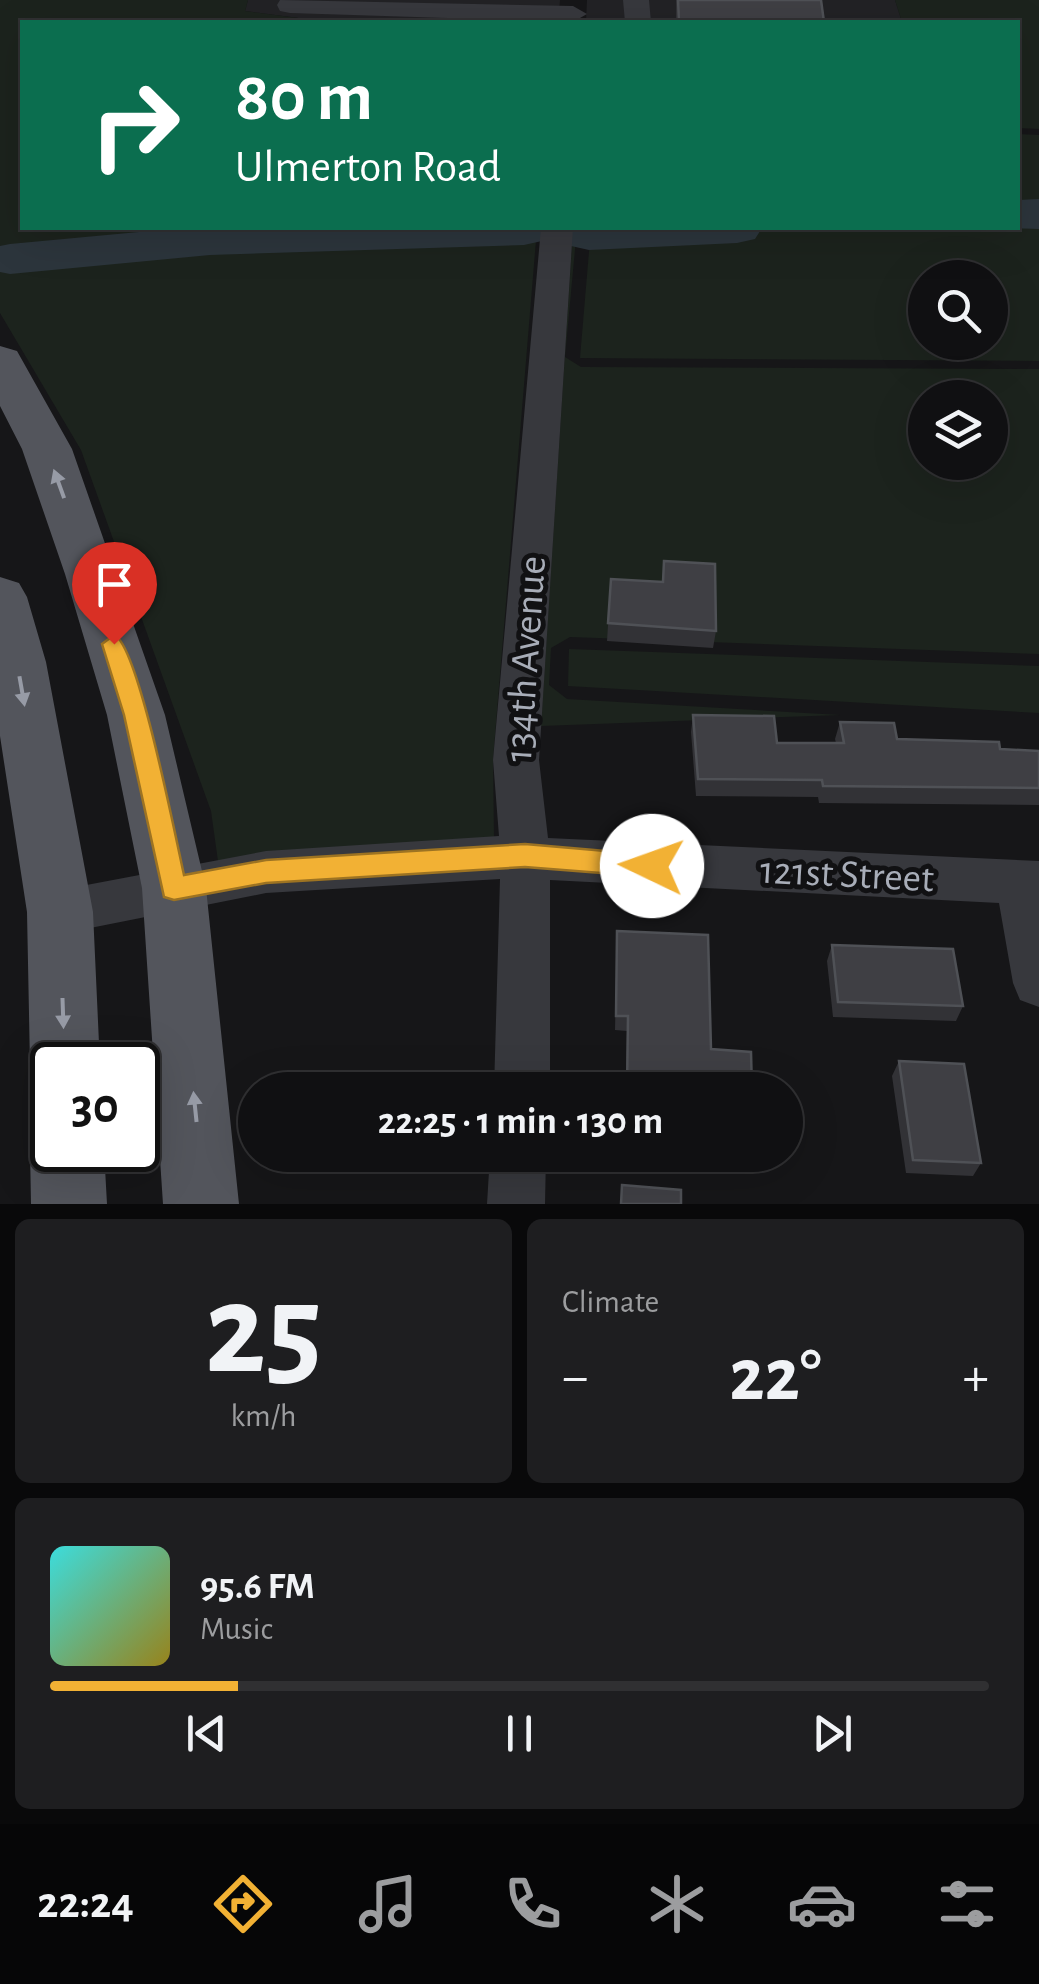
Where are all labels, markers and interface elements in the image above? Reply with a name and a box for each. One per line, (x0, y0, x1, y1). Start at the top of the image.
icon: right (70, 60, 200, 190)
text: 80 m (235, 63, 373, 133)
text: Ulmerton Road (235, 145, 501, 190)
map controls (908, 260, 1008, 480)
button: search (908, 260, 1008, 360)
button: layers (908, 380, 1008, 480)
one-way arrow (51, 469, 66, 499)
pin (72, 542, 157, 645)
street label: 134th Avenue (499, 555, 553, 763)
icon: arrive (87, 557, 142, 612)
one-way arrow (15, 676, 30, 708)
position arrow (600, 814, 704, 918)
street label: 121st Street (759, 850, 935, 900)
one-way arrow (56, 998, 72, 1030)
speed limit sign: 30 (30, 1042, 160, 1172)
one-way arrow (187, 1090, 203, 1122)
text: 22:25 · 1 min · 130 m (378, 1103, 663, 1141)
text: 25 (205, 1267, 322, 1397)
text: Climate (562, 1286, 659, 1318)
text: 22° (729, 1339, 822, 1414)
text: − (562, 1350, 588, 1405)
text: + (963, 1350, 989, 1405)
text: km/h (230, 1400, 297, 1432)
text: 95.6 FM (200, 1568, 315, 1606)
text: Music (200, 1613, 273, 1645)
icon: previous (179, 1706, 234, 1761)
icon: pause (492, 1706, 547, 1761)
icon: next (805, 1706, 860, 1761)
icon: directions (208, 1869, 278, 1939)
icon: music (353, 1869, 423, 1939)
icon: phone (498, 1869, 568, 1939)
icon: climate (642, 1869, 712, 1939)
icon: car (787, 1869, 857, 1939)
icon: filters (932, 1869, 1002, 1939)
text: 22:24 (37, 1881, 134, 1926)

